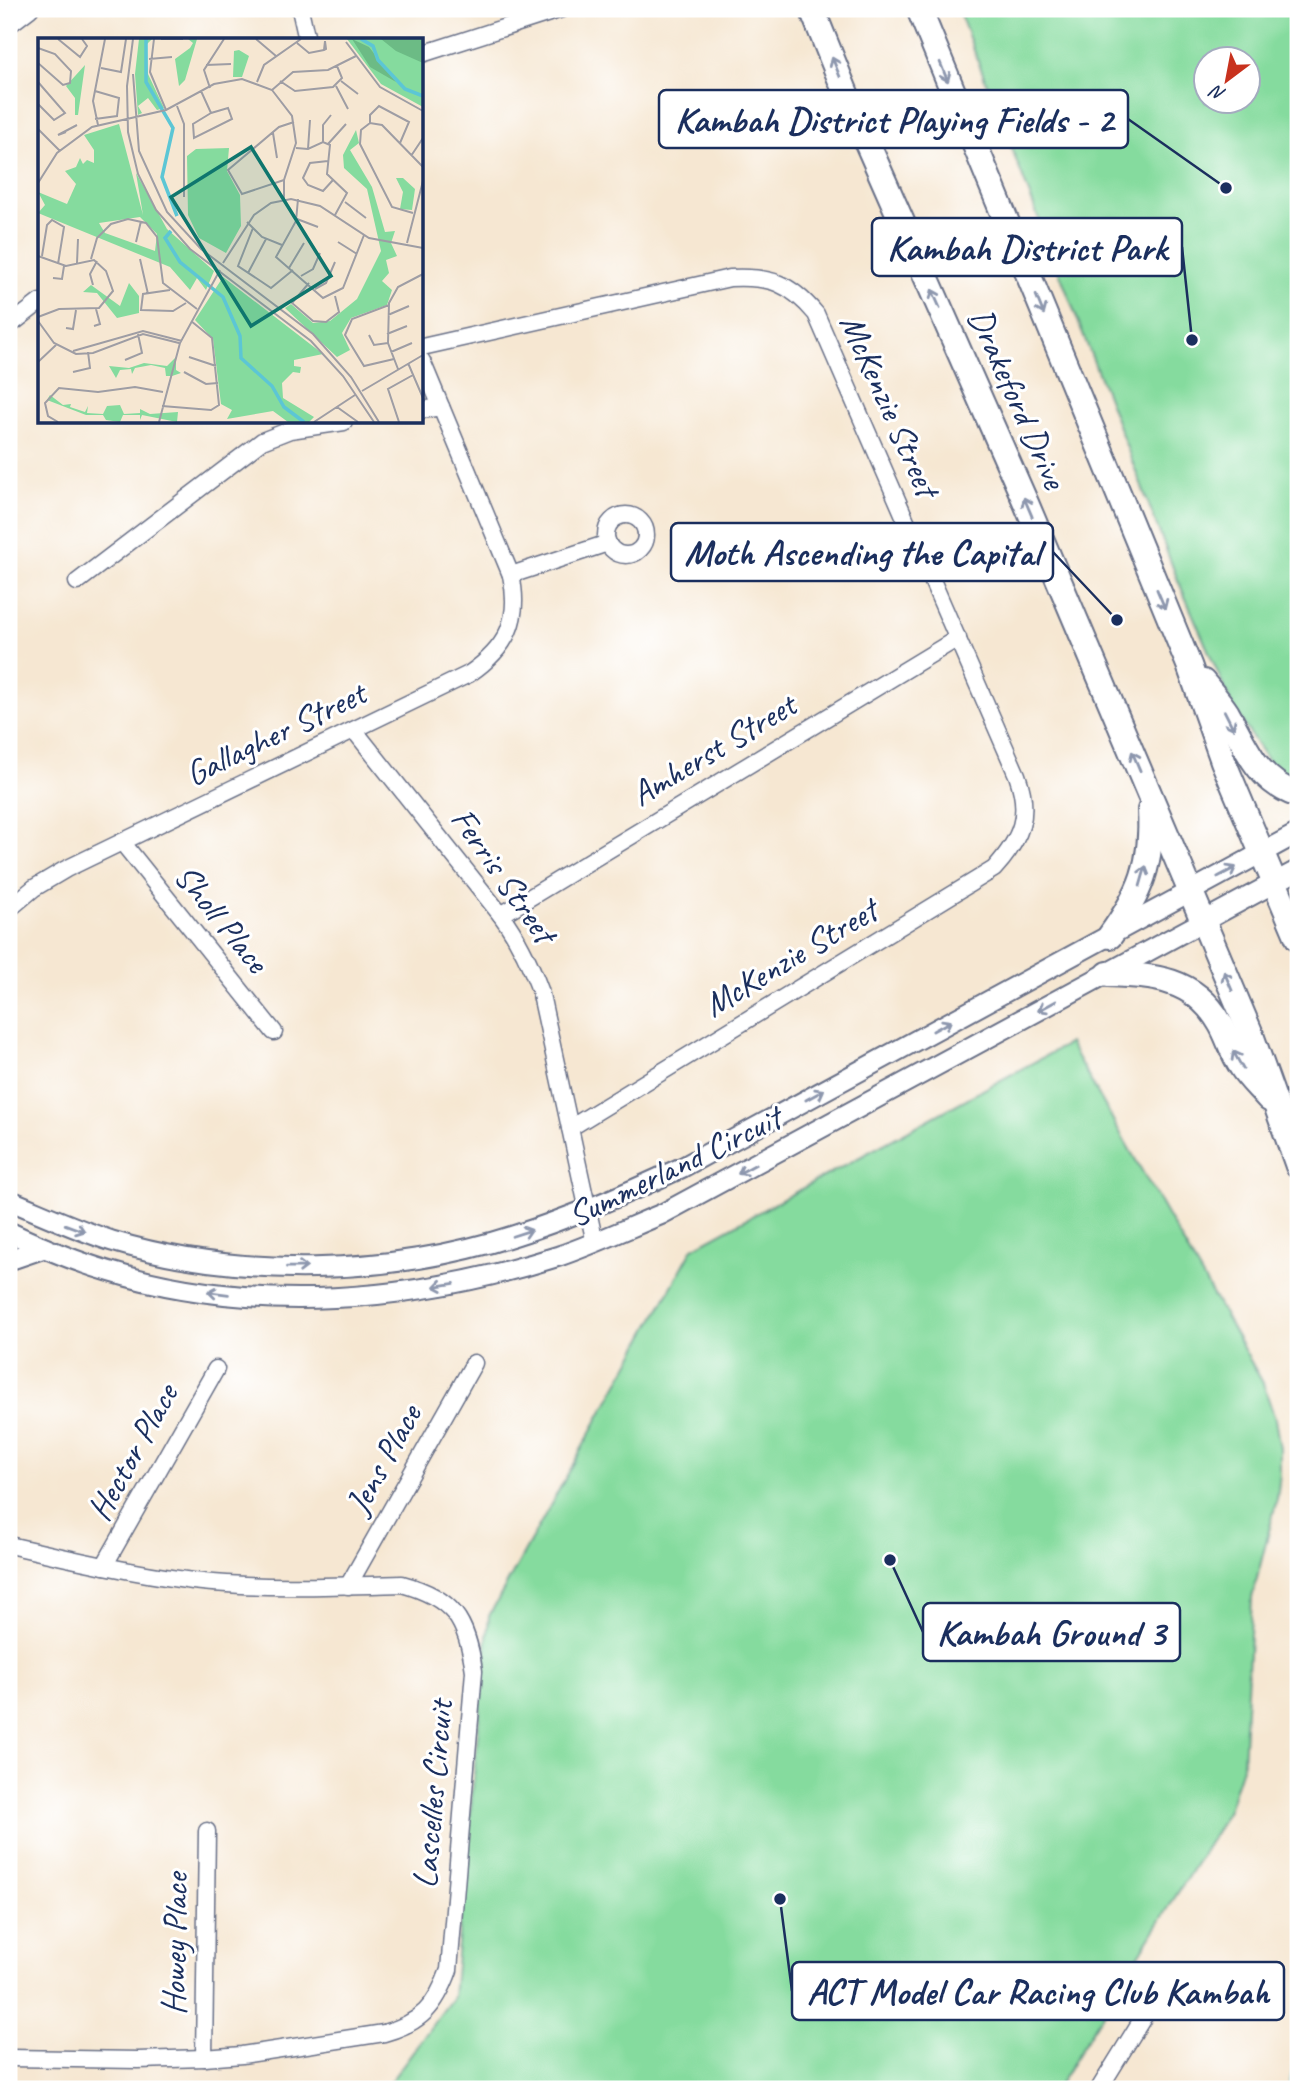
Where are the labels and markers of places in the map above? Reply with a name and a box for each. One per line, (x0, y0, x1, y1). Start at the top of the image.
callout: Kambah District Playing Fields - 2 (659, 90, 1128, 148)
callout: Kambah District Park (872, 218, 1182, 276)
callout: Moth Ascending the Capital (671, 523, 1053, 581)
callout: Kambah Ground 3 (923, 1603, 1180, 1661)
callout: ACT Model Car Racing Club Kambah (792, 1962, 1284, 2020)

